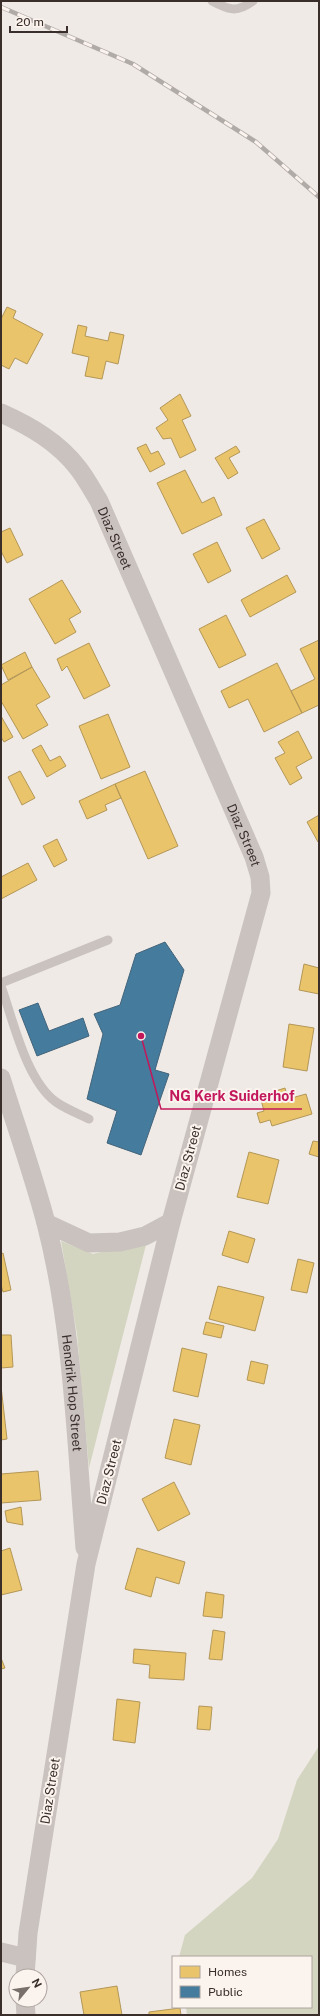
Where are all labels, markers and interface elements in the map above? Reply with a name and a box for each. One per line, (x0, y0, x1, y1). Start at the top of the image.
scale bar (10, 8, 67, 34)
text: 20 m (16, 15, 44, 29)
street label: Diaz Street (95, 504, 135, 572)
street label: Diaz Street (224, 801, 264, 868)
callout: NG Kerk Suiderhof (161, 1083, 302, 1109)
text: NG Kerk Suiderhof (169, 1088, 295, 1104)
street label: Diaz Street (172, 1124, 204, 1192)
street label: Hendrik Hop Street (59, 1333, 85, 1452)
street label: Diaz Street (94, 1438, 124, 1506)
street label: Diaz Street (37, 1757, 63, 1825)
legend (172, 1956, 312, 2008)
text: Homes (208, 1965, 247, 1979)
north arrow (8, 1968, 48, 2008)
text: N (29, 1976, 44, 1990)
text: Public (208, 1985, 243, 1999)

